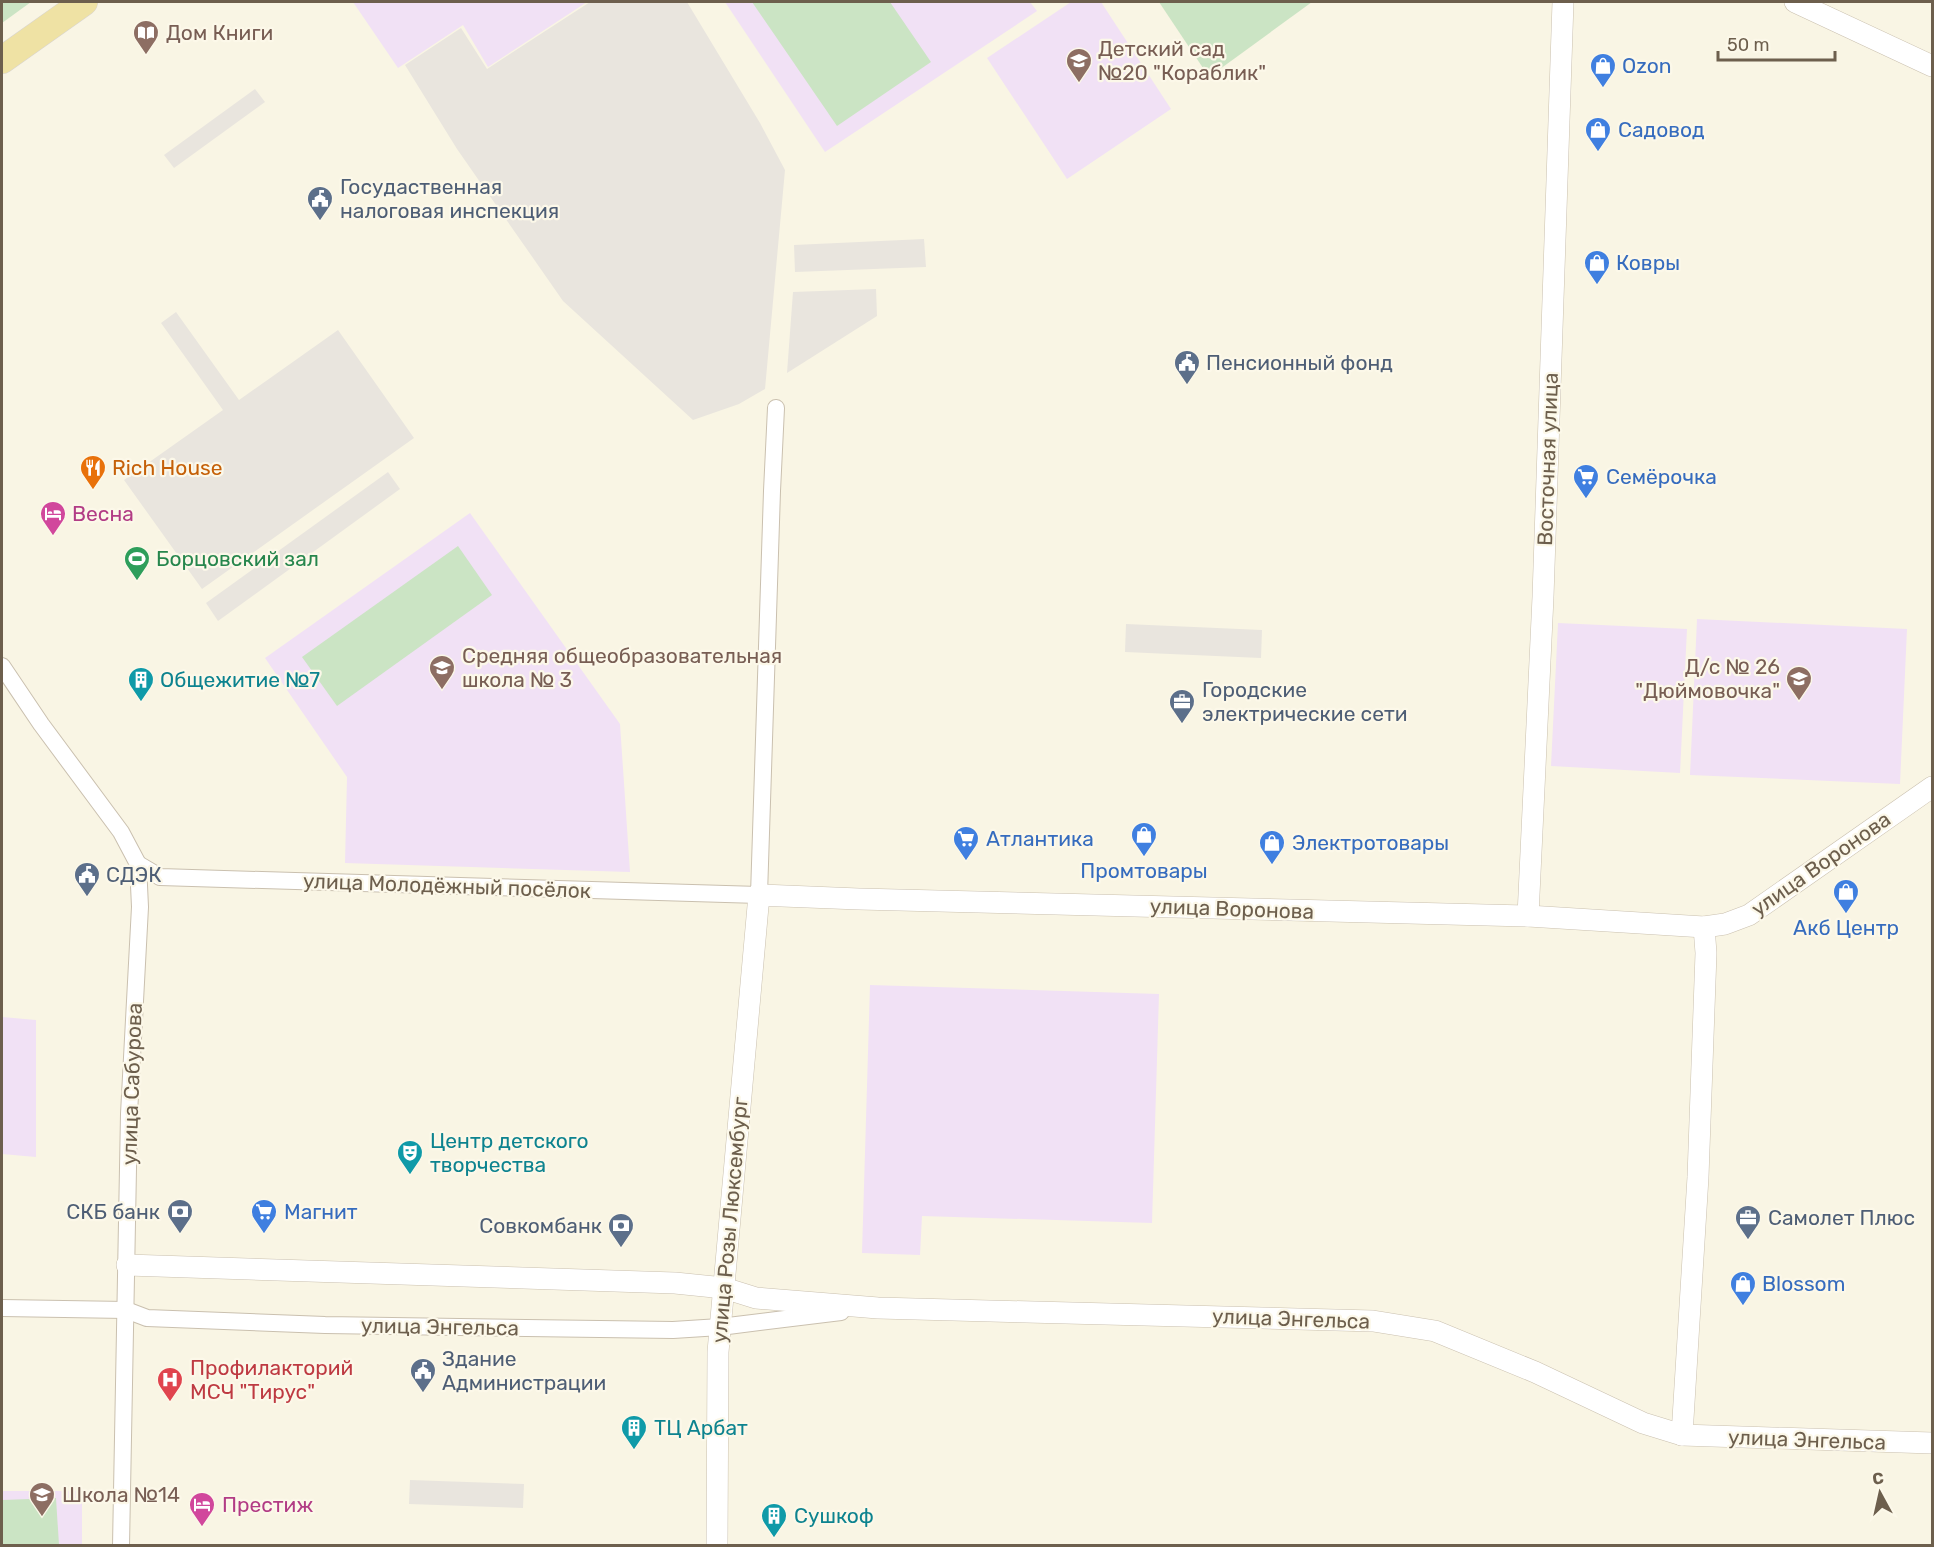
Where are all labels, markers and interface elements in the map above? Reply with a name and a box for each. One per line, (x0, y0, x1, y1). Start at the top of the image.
library icon: Дом Книги (131, 18, 161, 56)
place label: Дом Книги (166, 20, 273, 45)
scale bar (1718, 24, 1835, 62)
text: 50 m (1727, 34, 1770, 56)
place label: Детский сад №20 "Кораблик" (1098, 36, 1266, 85)
school or university icon: Детский сад №20 "Кораблик" (1064, 46, 1094, 84)
shop icon: Ozon (1588, 51, 1618, 89)
place label: Ozon (1622, 53, 1672, 78)
shop icon: Садовод (1583, 115, 1613, 153)
place label: Садовод (1618, 117, 1705, 142)
place label: Госудаственная налоговая инспекция (340, 174, 559, 223)
public building icon: Госудаственная налоговая инспекция (305, 184, 335, 222)
shop icon: Ковры (1582, 248, 1612, 286)
place label: Ковры (1616, 250, 1680, 275)
public building icon: Пенсионный фонд (1172, 348, 1202, 386)
place label: Пенсионный фонд (1206, 350, 1393, 375)
street label: Восточная улица (1532, 372, 1563, 546)
restaurant icon: Rich House (78, 453, 108, 491)
place label: Rich House (112, 455, 223, 480)
supermarket icon: Семёрочка (1571, 462, 1601, 500)
place label: Семёрочка (1606, 464, 1717, 489)
hotel icon: Весна (38, 499, 68, 537)
place label: Весна (72, 501, 134, 526)
sports icon: Борцовский зал (122, 544, 152, 582)
place label: Борцовский зал (156, 546, 319, 571)
place label: Средняя общеобразовательная школа № 3 (462, 643, 782, 692)
school or university icon: Средняя общеобразовательная школа № 3 (427, 653, 457, 691)
place label: Д/с № 26 "Дюймовочка" (1635, 654, 1780, 703)
school or university icon: Д/с № 26 "Дюймовочка" (1784, 664, 1814, 702)
building icon: Общежитие №7 (126, 665, 156, 703)
place label: Общежитие №7 (160, 667, 320, 692)
place label: Городские электрические сети (1202, 677, 1407, 726)
office icon: Городские электрические сети (1167, 687, 1197, 725)
street label: улица Воронова (1746, 806, 1895, 921)
shop icon: Промтовары (1129, 820, 1159, 858)
supermarket icon: Атлантика (951, 824, 981, 862)
place label: Атлантика (986, 826, 1094, 851)
shop icon: Электротовары (1257, 828, 1287, 866)
place label: Электротовары (1292, 830, 1449, 855)
place label: Промтовары (1080, 858, 1208, 883)
public building icon: СДЭК (72, 860, 102, 898)
place label: СДЭК (106, 862, 162, 887)
street label: улица Молодёжный посёлок (303, 868, 592, 903)
shop icon: Акб Центр (1831, 877, 1861, 915)
street label: улица Воронова (1149, 893, 1315, 924)
place label: Акб Центр (1793, 915, 1899, 940)
street label: улица Сабурова (116, 1002, 147, 1166)
street label: улица Розы Люксембург (706, 1096, 753, 1344)
place label: Центр детского творчества (430, 1128, 589, 1177)
theatre icon: Центр детского творчества (395, 1138, 425, 1176)
bank icon: СКБ банк (165, 1197, 195, 1235)
supermarket icon: Магнит (249, 1197, 279, 1235)
place label: СКБ банк (66, 1199, 160, 1224)
place label: Магнит (284, 1199, 358, 1224)
office icon: Самолет Плюс (1733, 1203, 1763, 1241)
place label: Самолет Плюс (1768, 1205, 1915, 1230)
bank icon: Совкомбанк (606, 1211, 636, 1249)
place label: Совкомбанк (479, 1213, 602, 1238)
shop icon: Blossom (1728, 1269, 1758, 1307)
place label: Blossom (1762, 1271, 1845, 1296)
street label: улица Энгельса (1212, 1303, 1370, 1334)
street label: улица Энгельса (361, 1313, 519, 1340)
place label: Здание Администрации (442, 1346, 606, 1395)
place label: Профилакторий МСЧ "Тирус" (190, 1355, 353, 1404)
public building icon: Здание Администрации (408, 1356, 438, 1394)
hospital icon: Профилакторий МСЧ "Тирус" (155, 1365, 185, 1403)
building icon: ТЦ Арбат (619, 1413, 649, 1451)
place label: ТЦ Арбат (654, 1415, 748, 1440)
street label: улица Энгельса (1728, 1424, 1886, 1455)
north arrow (1850, 1463, 1910, 1523)
text: С (1871, 1468, 1885, 1489)
school or university icon: Школа №14 (27, 1480, 57, 1518)
place label: Школа №14 (62, 1482, 180, 1507)
hotel icon: Престиж (187, 1490, 217, 1528)
place label: Престиж (222, 1492, 313, 1517)
building icon: Сушкоф (759, 1501, 789, 1539)
place label: Сушкоф (794, 1503, 874, 1528)

